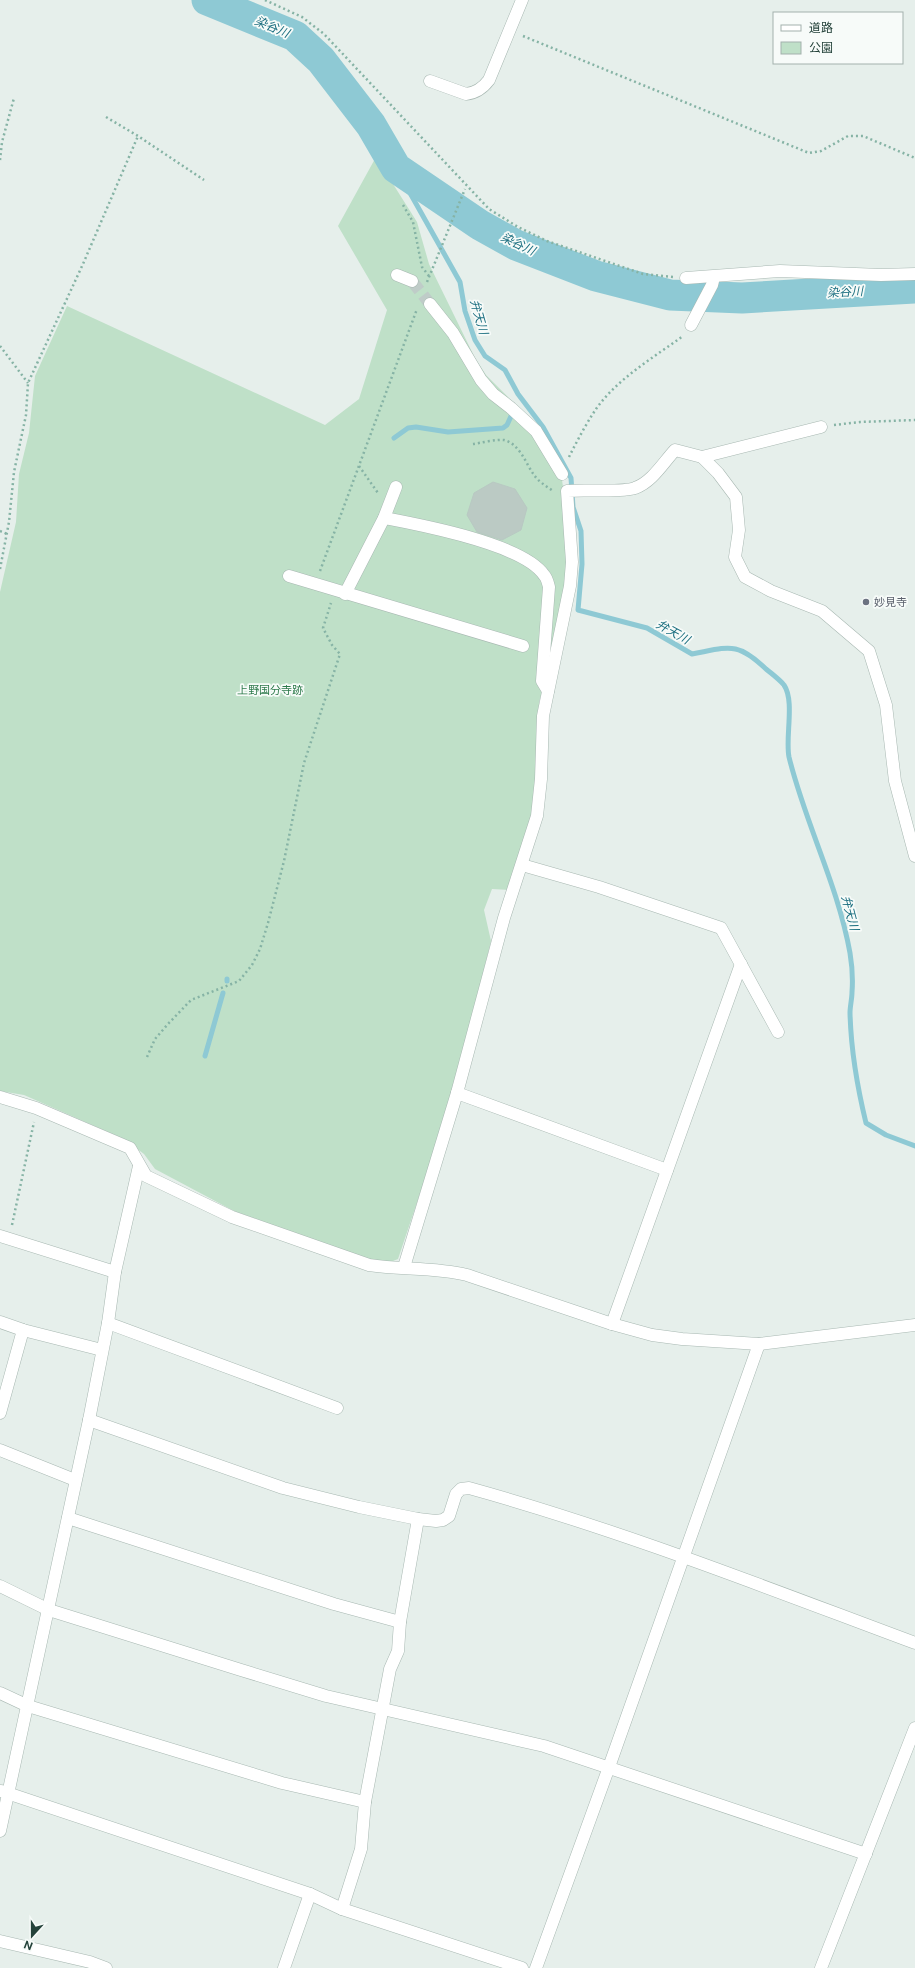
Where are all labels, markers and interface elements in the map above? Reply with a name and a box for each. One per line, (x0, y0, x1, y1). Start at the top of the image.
legend (773, 12, 903, 64)
water label: 染谷川 (253, 14, 293, 41)
text: 道路 (809, 21, 833, 35)
text: 公園 (809, 41, 833, 55)
water label: 染谷川 (499, 230, 539, 259)
water label: 染谷川 (827, 284, 865, 300)
water label: 弁天川 (467, 298, 491, 338)
place label: 妙見寺 (874, 596, 907, 608)
marker: 妙見寺 (861, 597, 871, 607)
water label: 弁天川 (654, 617, 694, 648)
park label: 上野国分寺跡 (237, 684, 303, 696)
water label: 弁天川 (839, 894, 862, 934)
north arrow (12, 1916, 52, 1956)
text: N (22, 1938, 35, 1952)

